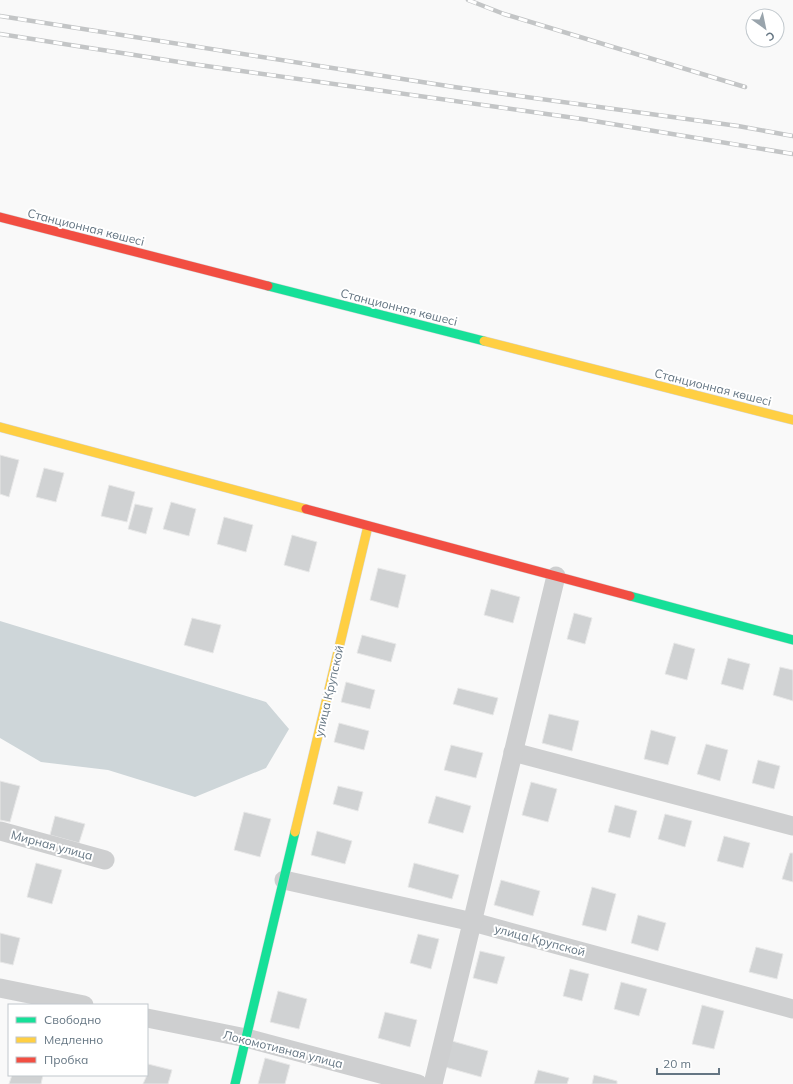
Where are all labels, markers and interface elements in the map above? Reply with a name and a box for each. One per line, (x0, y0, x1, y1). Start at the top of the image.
north arrow (745, 8, 785, 48)
text: С (763, 28, 777, 45)
street label: Станционная көшесі (26, 205, 146, 249)
street label: Станционная көшесі (339, 285, 459, 329)
street label: Станционная көшесі (653, 365, 773, 409)
street label: улица Крупской (311, 644, 347, 738)
street label: Мирная улица (10, 827, 94, 863)
street label: улица Крупской (493, 921, 587, 959)
legend (8, 1004, 148, 1076)
text: Свободно (44, 1012, 101, 1027)
street label: Локомотивная улица (221, 1027, 345, 1071)
text: Медленно (44, 1032, 103, 1047)
scale bar (657, 1050, 719, 1076)
text: Пробка (44, 1052, 88, 1067)
text: 20 m (663, 1056, 691, 1071)

